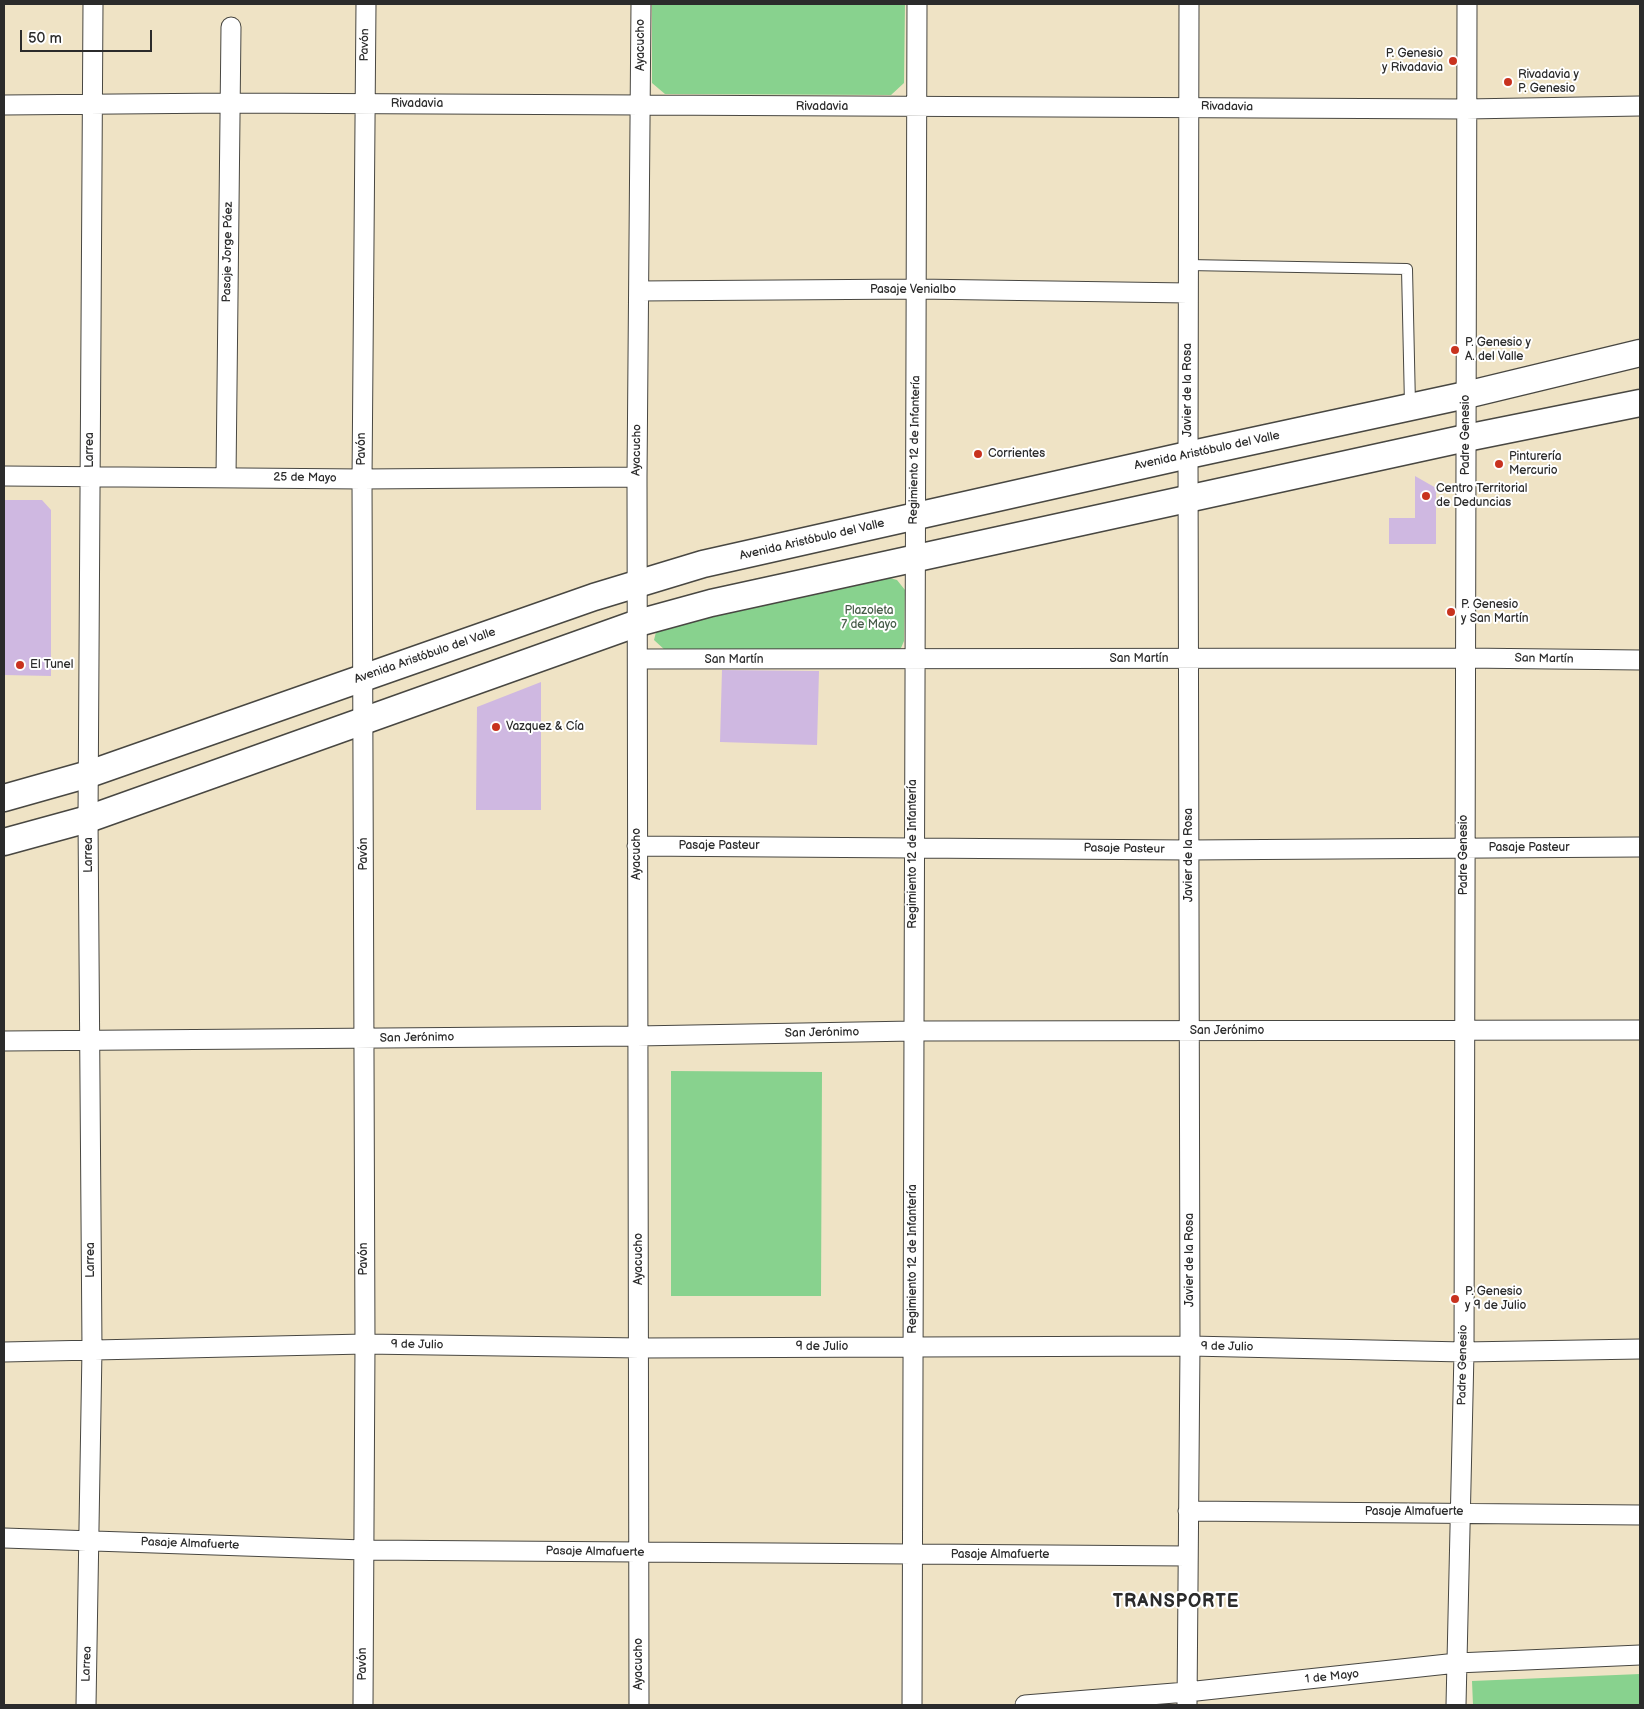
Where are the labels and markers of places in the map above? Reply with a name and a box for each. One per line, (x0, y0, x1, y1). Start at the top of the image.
place label: P. Genesio y Rivadavia (1382, 47, 1443, 75)
marker: P. Genesio y Rivadavia (1447, 55, 1459, 67)
place label: Rivadavia y P. Genesio (1518, 68, 1579, 96)
marker: Rivadavia y P. Genesio (1502, 76, 1514, 88)
place label: P. Genesio y A. del Valle (1465, 336, 1531, 364)
marker: P. Genesio y A. del Valle (1449, 344, 1461, 356)
place label: Corrientes (988, 447, 1045, 461)
marker: Corrientes (972, 448, 984, 460)
place label: Pinturería Mercurio (1509, 450, 1562, 478)
marker: Pinturería Mercurio (1493, 458, 1505, 470)
place label: Centro Territorial de Deduncias (1436, 482, 1528, 510)
marker: Centro Territorial de Deduncias (1420, 490, 1432, 502)
place label: P. Genesio y San Martín (1461, 598, 1529, 626)
marker: P. Genesio y San Martín (1445, 606, 1457, 618)
place label: El Tunel (30, 658, 73, 672)
marker: El Tunel (14, 659, 26, 671)
place label: Vazquez & Cía (506, 720, 584, 734)
marker: Vazquez & Cía (490, 721, 502, 733)
place label: P. Genesio y 9 de Julio (1465, 1285, 1526, 1313)
marker: P. Genesio y 9 de Julio (1449, 1293, 1461, 1305)

